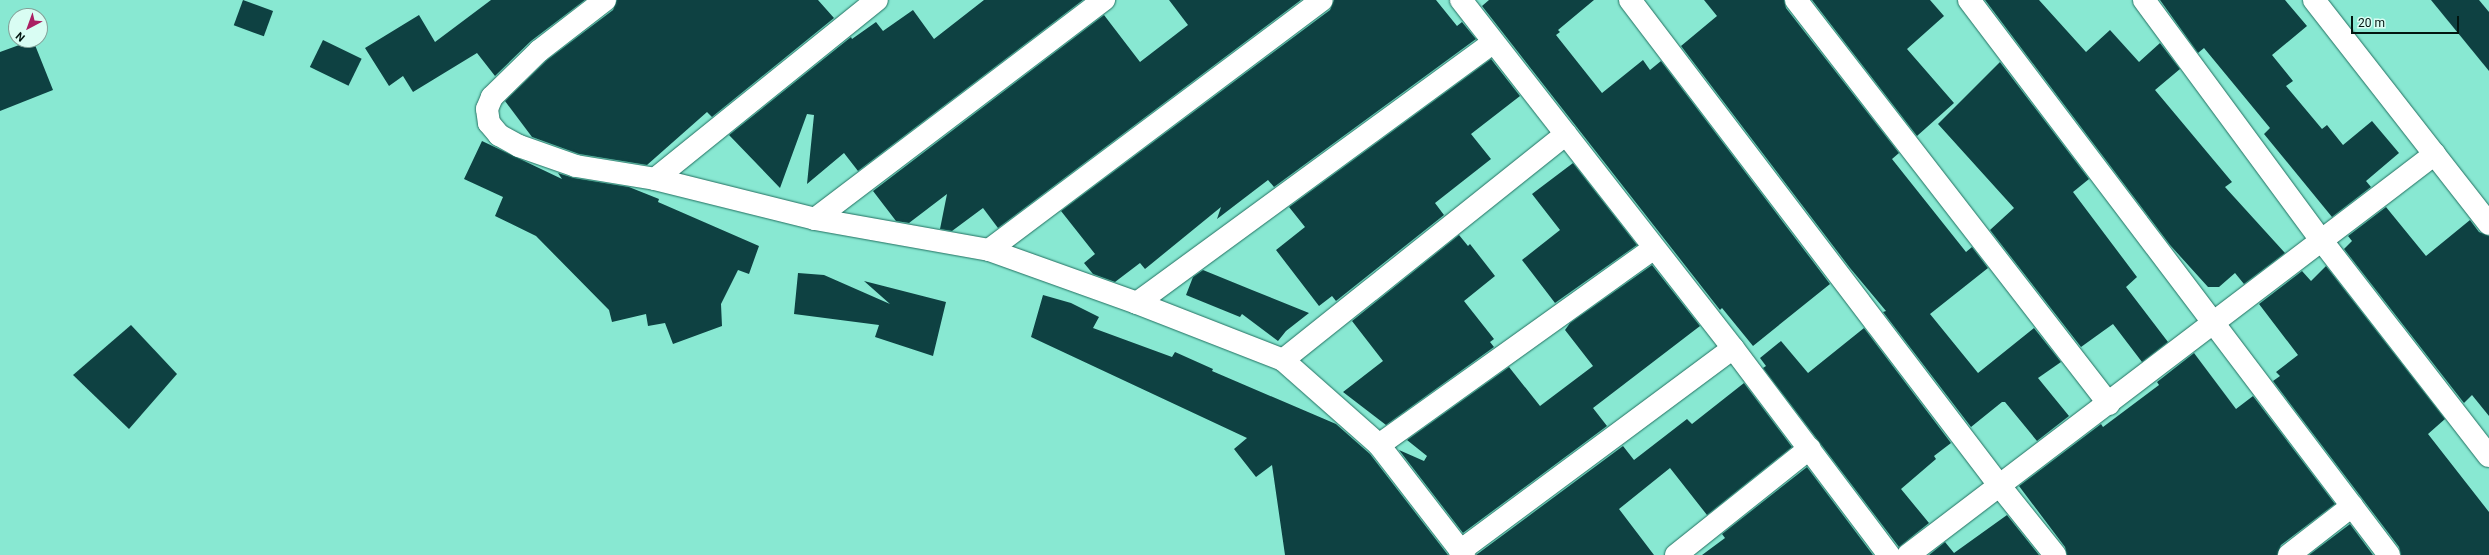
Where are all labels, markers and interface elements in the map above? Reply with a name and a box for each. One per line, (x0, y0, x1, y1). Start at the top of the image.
north arrow (8, 8, 48, 48)
scale bar (2353, 8, 2461, 34)
text: 20 m (2358, 16, 2385, 30)
text: N (13, 29, 28, 44)

